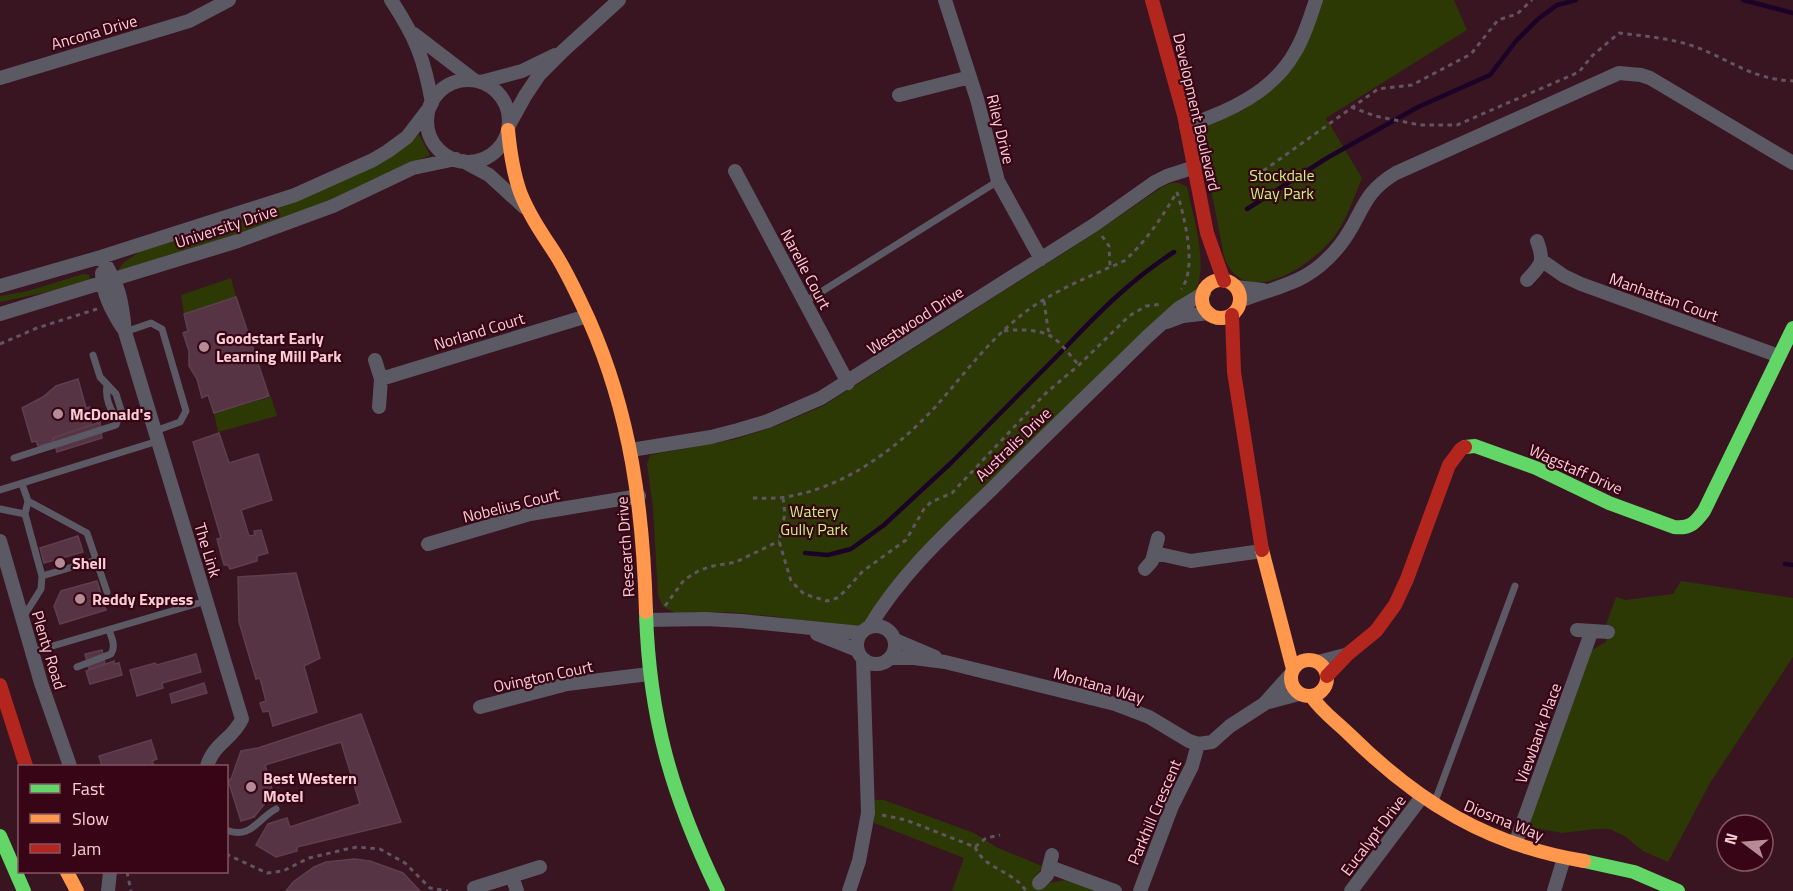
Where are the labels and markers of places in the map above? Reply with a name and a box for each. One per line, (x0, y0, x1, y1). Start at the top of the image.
place label: Goodstart Early Learning Mill Park (216, 326, 342, 368)
marker: Goodstart Early Learning Mill Park (197, 340, 211, 354)
place label: McDonald's (70, 402, 151, 426)
marker: McDonald's (51, 407, 65, 421)
place label: Shell (72, 551, 106, 575)
marker: Shell (53, 556, 67, 570)
place label: Reddy Express (92, 587, 193, 611)
marker: Reddy Express (73, 592, 87, 606)
place label: Best Western Motel (263, 766, 357, 808)
marker: Best Western Motel (244, 780, 258, 794)

